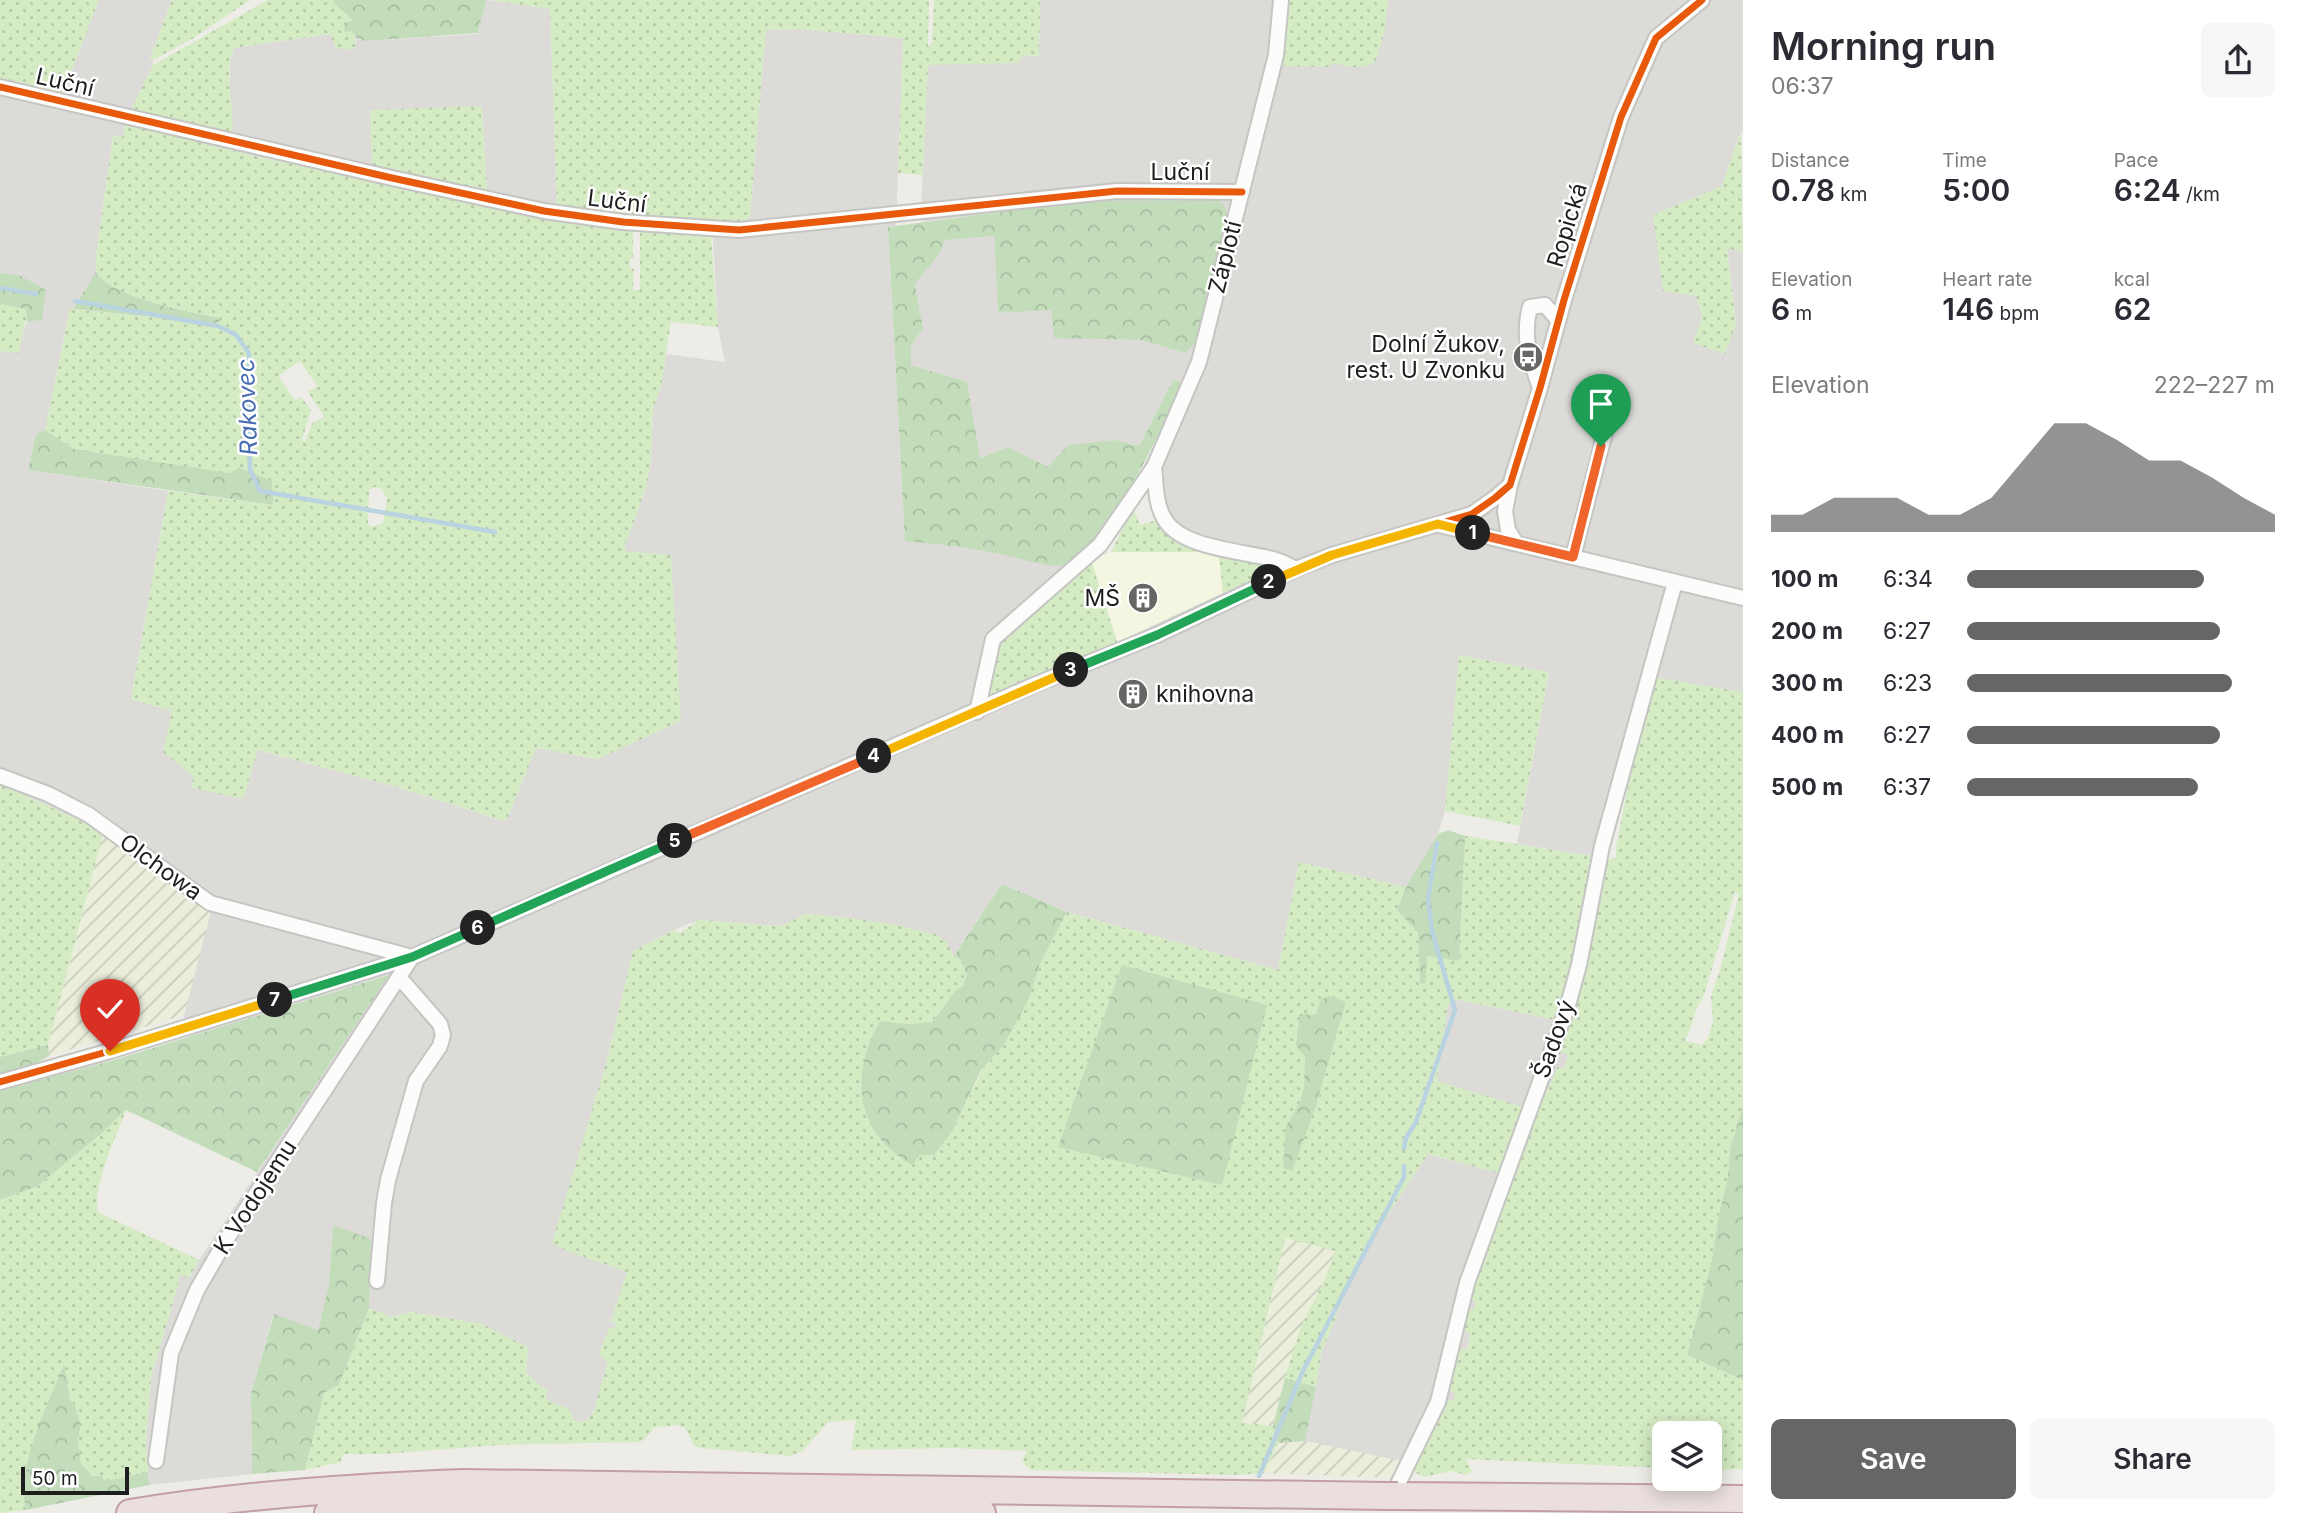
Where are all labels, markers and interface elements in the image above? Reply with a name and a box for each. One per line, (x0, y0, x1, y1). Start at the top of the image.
text: Morning run (1771, 23, 1996, 69)
button: share (2201, 23, 2275, 97)
street label: Luční (33, 62, 97, 102)
text: 06:37 (1771, 72, 1834, 100)
text: Distance (1771, 149, 1849, 172)
text: Time (1942, 149, 1987, 172)
text: Pace (2114, 149, 2158, 172)
street label: Luční (1151, 158, 1210, 186)
text: 0.78 (1771, 172, 1835, 208)
text: 5:00 (1942, 172, 2010, 208)
text: 6:24 (2114, 172, 2181, 208)
street label: Ropická (1541, 180, 1593, 270)
text: km (1835, 183, 1867, 206)
text: /km (2181, 183, 2220, 206)
street label: Luční (586, 184, 648, 219)
street label: Záplotí (1202, 217, 1248, 296)
text: Elevation (1771, 268, 1852, 291)
text: Heart rate (1942, 268, 2032, 291)
text: kcal (2114, 268, 2150, 291)
text: 6 (1771, 291, 1790, 327)
text: 146 (1942, 291, 1994, 327)
text: 62 (2114, 291, 2152, 327)
text: m (1790, 302, 1812, 325)
text: bpm (1994, 302, 2039, 325)
place label: Dolní Žukov, rest. U Zvonku (1346, 330, 1505, 384)
bus stop icon: Dolní Žukov, rest. U Zvonku (1511, 340, 1545, 374)
water label: Rakovec (231, 358, 263, 456)
text: Elevation (1771, 371, 1870, 399)
text: 222–227 m (2154, 371, 2275, 399)
pin (1571, 374, 1631, 446)
icon: arrive (1582, 385, 1620, 423)
pin: 1 (1456, 516, 1490, 550)
text: 1 (1468, 521, 1477, 544)
pin: 2 (1252, 564, 1286, 600)
text: 100 m (1771, 565, 1838, 593)
text: 6:34 (1883, 565, 1933, 593)
text: 2 (1263, 570, 1274, 593)
building icon: MŠ (1126, 581, 1160, 615)
place label: MŠ (1084, 584, 1120, 612)
text: 200 m (1771, 617, 1843, 645)
text: 6:27 (1883, 617, 1931, 645)
pin: 3 (1054, 652, 1088, 688)
text: 3 (1064, 658, 1077, 681)
text: 300 m (1771, 669, 1843, 697)
text: 6:23 (1883, 669, 1932, 697)
building icon: knihovna (1116, 677, 1150, 711)
place label: knihovna (1156, 680, 1254, 708)
text: 400 m (1771, 721, 1844, 749)
text: 6:27 (1883, 721, 1931, 749)
pin: 4 (856, 738, 892, 774)
text: 4 (867, 744, 880, 767)
text: 500 m (1771, 773, 1843, 801)
text: 6:37 (1883, 773, 1931, 801)
pin: 5 (658, 824, 692, 858)
street label: Olchowa (114, 828, 208, 906)
text: 5 (668, 829, 681, 852)
pin: 6 (461, 911, 496, 946)
text: 6 (471, 916, 484, 939)
pin (80, 979, 140, 1051)
pin: 7 (258, 982, 292, 1018)
text: 7 (269, 988, 280, 1011)
icon: check (91, 990, 129, 1028)
street label: Šadový (1527, 996, 1581, 1082)
street label: K Vodojemu (208, 1134, 302, 1260)
button: Save (1771, 1419, 2016, 1499)
button: Share (2030, 1419, 2275, 1499)
map controls (1652, 1421, 1722, 1491)
button: layers (1652, 1421, 1722, 1491)
scale bar (21, 1464, 130, 1496)
text: 50 m (32, 1467, 78, 1490)

